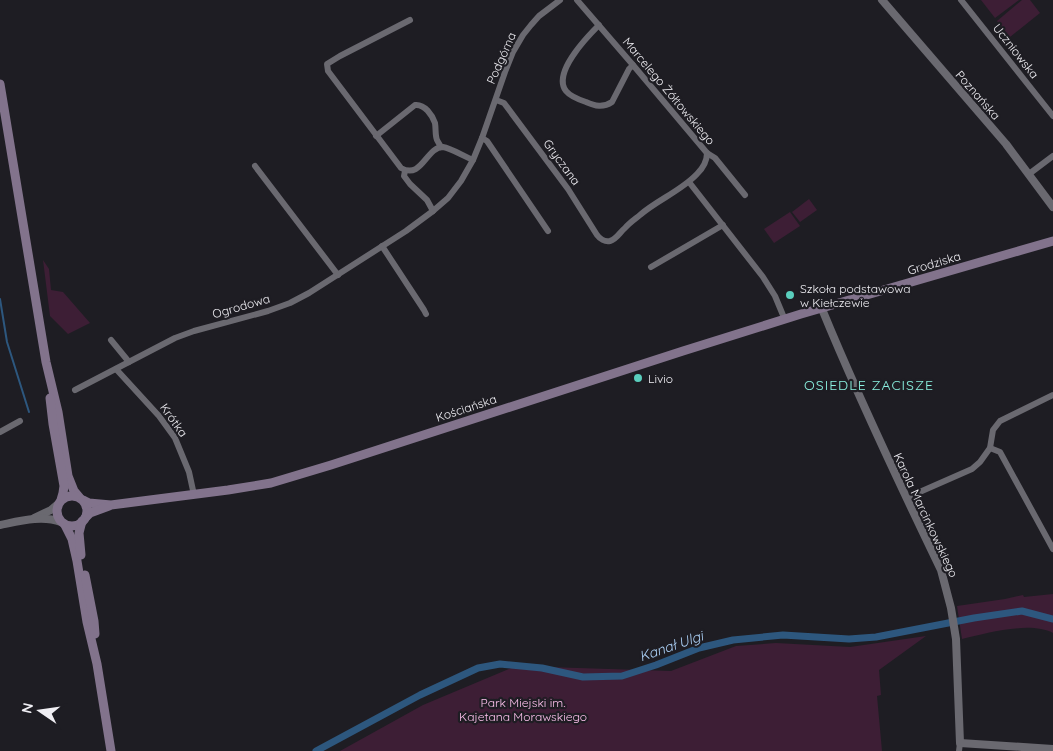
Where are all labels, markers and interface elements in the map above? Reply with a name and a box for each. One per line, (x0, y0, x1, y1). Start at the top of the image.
street label: Uczniowska (990, 21, 1042, 81)
street label: Podgórna (483, 30, 519, 86)
street label: Marcelego Żółtowskiego (620, 34, 718, 148)
street label: Poznańska (953, 67, 1003, 123)
street label: Gryczana (540, 136, 584, 188)
street label: Grodziska (906, 248, 962, 278)
place label: Szkoła podstawowa w Kiełczewie (800, 281, 911, 310)
marker: Szkoła podstawowa w Kiełczewie (784, 289, 796, 301)
street label: Ogrodowa (211, 291, 271, 321)
place label: Livio (648, 371, 673, 386)
marker: Livio (632, 372, 644, 384)
district label: OSIEDLE ZACISZE (804, 376, 934, 394)
street label: Kościańska (434, 391, 498, 425)
street label: Krótka (157, 400, 191, 440)
street label: Karola Marcinkowskiego (891, 450, 961, 580)
water label: Kanał Ulgi (637, 626, 707, 665)
north arrow (15, 686, 65, 736)
park label: Park Miejski im. Kajetana Morawskiego (459, 695, 587, 724)
text: N (17, 701, 37, 715)

